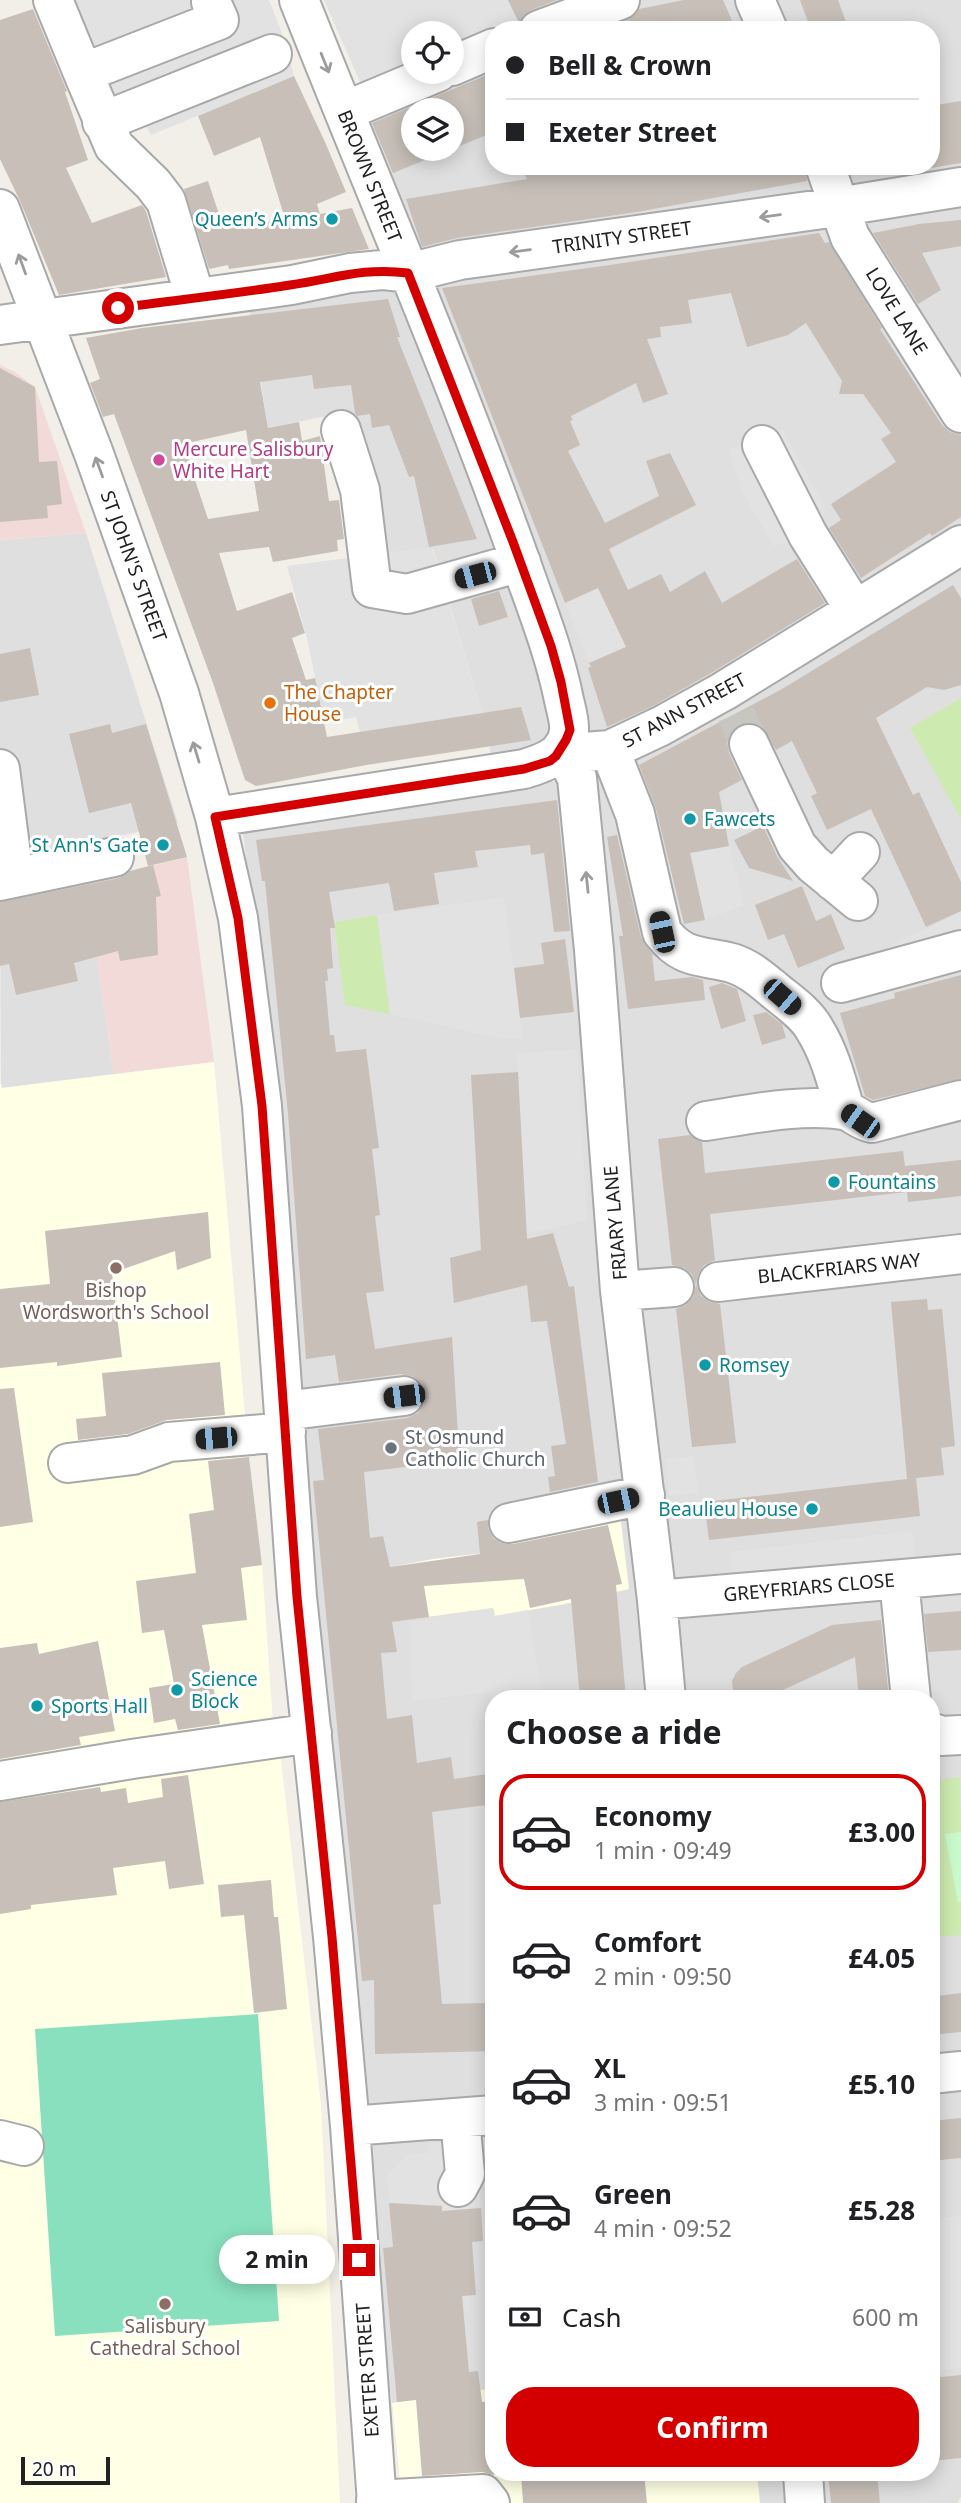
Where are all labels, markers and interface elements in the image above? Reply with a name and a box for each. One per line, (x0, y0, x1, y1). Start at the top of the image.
map controls (401, 21, 464, 161)
button: locate (401, 21, 464, 84)
text: Bell & Crown (548, 47, 712, 83)
one-way arrow (319, 52, 332, 74)
button: layers (401, 98, 464, 161)
street label: BROWN STREET (332, 106, 409, 246)
text: Exeter Street (548, 114, 717, 150)
place label: Queen’s Arms (195, 206, 318, 232)
one-way arrow (759, 210, 782, 223)
marker: Queen’s Arms (324, 211, 340, 227)
street label: TRINITY STREET (551, 214, 694, 260)
one-way arrow (509, 245, 532, 258)
one-way arrow (15, 253, 27, 275)
street label: LOVE LANE (860, 262, 934, 360)
route start (102, 292, 134, 324)
place label: Mercure Salisbury White Hart (173, 436, 334, 484)
marker: Mercure Salisbury White Hart (151, 452, 167, 468)
one-way arrow (92, 456, 104, 478)
street label: ST JOHN'S STREET (95, 487, 173, 645)
car (452, 559, 499, 591)
street label: ST ANN STREET (618, 666, 751, 753)
place label: The Chapter House (284, 679, 394, 727)
marker: The Chapter House (262, 695, 278, 711)
one-way arrow (189, 741, 202, 763)
place label: Fawcets (704, 806, 775, 832)
marker: Fawcets (682, 811, 698, 827)
place label: St Ann's Gate (32, 832, 149, 858)
marker: St Ann's Gate (155, 837, 171, 853)
one-way arrow (580, 871, 593, 894)
car (648, 909, 677, 955)
car (760, 975, 805, 1019)
car (837, 1100, 884, 1142)
street label: FRIARY LANE (597, 1165, 633, 1281)
place label: Fountains (848, 1169, 936, 1195)
marker: Fountains (826, 1174, 842, 1190)
street label: BLACKFRIARS WAY (756, 1246, 922, 1289)
marker: Bishop Wordsworth's School (108, 1260, 124, 1276)
place label: Bishop Wordsworth's School (23, 1277, 209, 1325)
place label: Romsey (719, 1352, 790, 1378)
marker: Romsey (697, 1357, 713, 1373)
car (382, 1383, 427, 1409)
place label: St Osmund Catholic Church (405, 1424, 545, 1472)
car (195, 1426, 238, 1450)
marker: St Osmund Catholic Church (383, 1440, 399, 1456)
car (596, 1486, 641, 1516)
place label: Beaulieu House (658, 1496, 798, 1522)
marker: Beaulieu House (804, 1501, 820, 1517)
street label: GREYFRIARS CLOSE (722, 1567, 896, 1607)
place label: Science Block (191, 1666, 258, 1714)
marker: Science Block (169, 1682, 185, 1698)
place label: Sports Hall (51, 1693, 148, 1719)
marker: Sports Hall (29, 1698, 45, 1714)
text: Choose a ride (506, 1710, 722, 1753)
text: Economy (594, 1798, 712, 1834)
icon: car (510, 1801, 573, 1864)
text: £3.00 (848, 1814, 915, 1850)
text: 1 min · 09:49 (594, 1834, 732, 1866)
text: Comfort (594, 1924, 702, 1960)
icon: car (510, 1927, 573, 1990)
text: £4.05 (848, 1940, 915, 1976)
text: 2 min · 09:50 (594, 1960, 732, 1992)
text: XL (594, 2050, 626, 2086)
icon: car (510, 2053, 573, 2116)
text: £5.10 (848, 2066, 915, 2102)
text: 3 min · 09:51 (594, 2086, 732, 2118)
text: Green (594, 2176, 672, 2212)
icon: car (510, 2179, 573, 2242)
text: £5.28 (848, 2192, 915, 2228)
text: 4 min · 09:52 (594, 2212, 732, 2244)
callout: 2 min (219, 2236, 334, 2284)
text: 2 min (245, 2243, 309, 2275)
route end (343, 2244, 375, 2276)
marker: Salisbury Cathedral School (157, 2296, 173, 2312)
icon: cash (506, 2298, 544, 2336)
text: Cash (562, 2299, 622, 2335)
street label: EXETER STREET (349, 2301, 385, 2438)
text: 600 m (852, 2301, 919, 2333)
place label: Salisbury Cathedral School (90, 2313, 240, 2361)
button: Confirm (506, 2387, 919, 2467)
scale bar (21, 2454, 110, 2486)
text: 20 m (32, 2456, 76, 2482)

